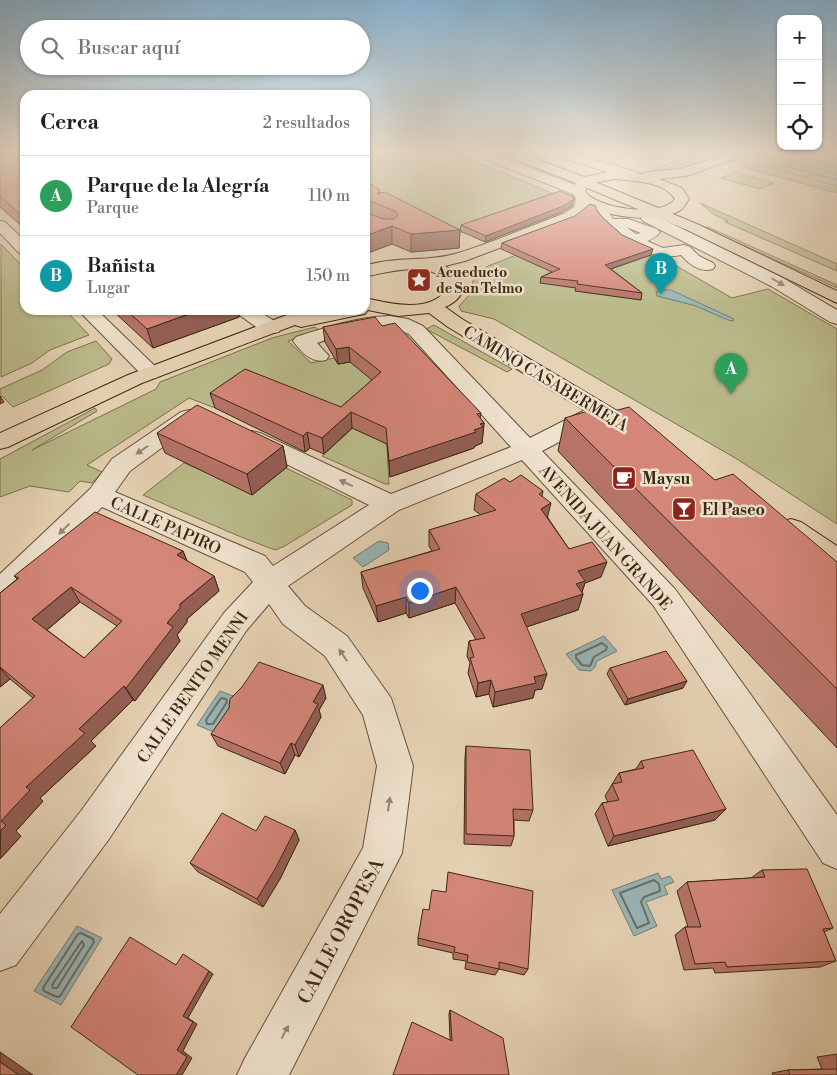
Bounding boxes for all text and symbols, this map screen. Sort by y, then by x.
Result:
map controls [777,15,822,150]
button: + [777,15,822,60]
search box [20,20,370,75]
icon: search [38,34,66,62]
text: Buscar aquí [78,36,180,60]
button: − [777,60,822,105]
button: locate [777,105,822,150]
text: Cerca [40,110,99,136]
text: 2 resultados [263,113,350,133]
text: Parque de la Alegría [87,174,269,198]
text: A [50,186,62,206]
text: 110 m [308,186,350,206]
text: Parque [87,198,139,218]
pin: B [645,253,677,294]
text: Bañista [87,254,155,278]
place label: Acueducto de San Telmo [435,264,523,298]
text: B [50,266,62,286]
text: 150 m [306,266,350,286]
place icon: Acueducto de San Telmo [406,267,432,293]
text: Lugar [87,278,130,298]
one-way arrow [771,278,784,287]
street label: CAMINO CASABERMEJA [459,322,632,437]
pin: A [715,353,747,394]
one-way arrow [135,445,149,455]
street label: AVENIDA JUAN GRANDE [534,460,676,615]
cafe icon: Maysu [611,465,637,491]
place label: Maysu [642,469,690,489]
one-way arrow [339,478,353,486]
street label: CALLE PAPIRO [107,493,224,559]
bar icon: El Paseo [671,496,697,522]
place label: El Paseo [702,500,765,520]
one-way arrow [58,523,70,535]
your location [407,578,433,604]
street label: CALLE BENITO MENNI [133,608,253,767]
one-way arrow [338,649,348,662]
one-way arrow [386,796,394,812]
street label: CALLE OROPESA [292,854,390,1008]
one-way arrow [281,1025,290,1039]

